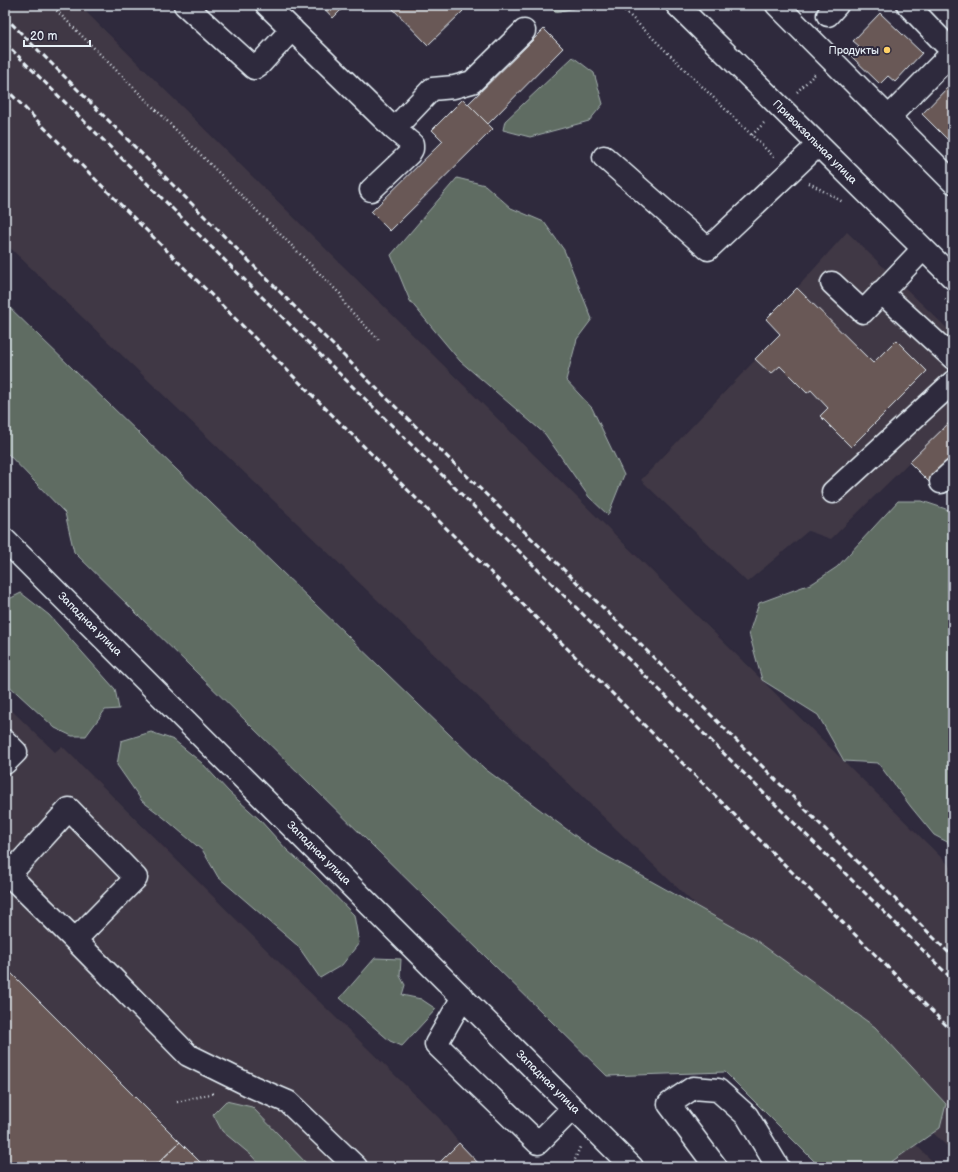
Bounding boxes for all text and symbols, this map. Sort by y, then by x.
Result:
scale bar [24,22,90,48]
text: 20 m [30,29,57,44]
place label: Продукты [828,44,879,57]
marker: Продукты [882,45,892,55]
street label: Привокзальная улица [770,97,860,187]
street label: Западная улица [55,589,125,659]
street label: Западная улица [284,818,354,888]
street label: Западная улица [513,1047,583,1117]

